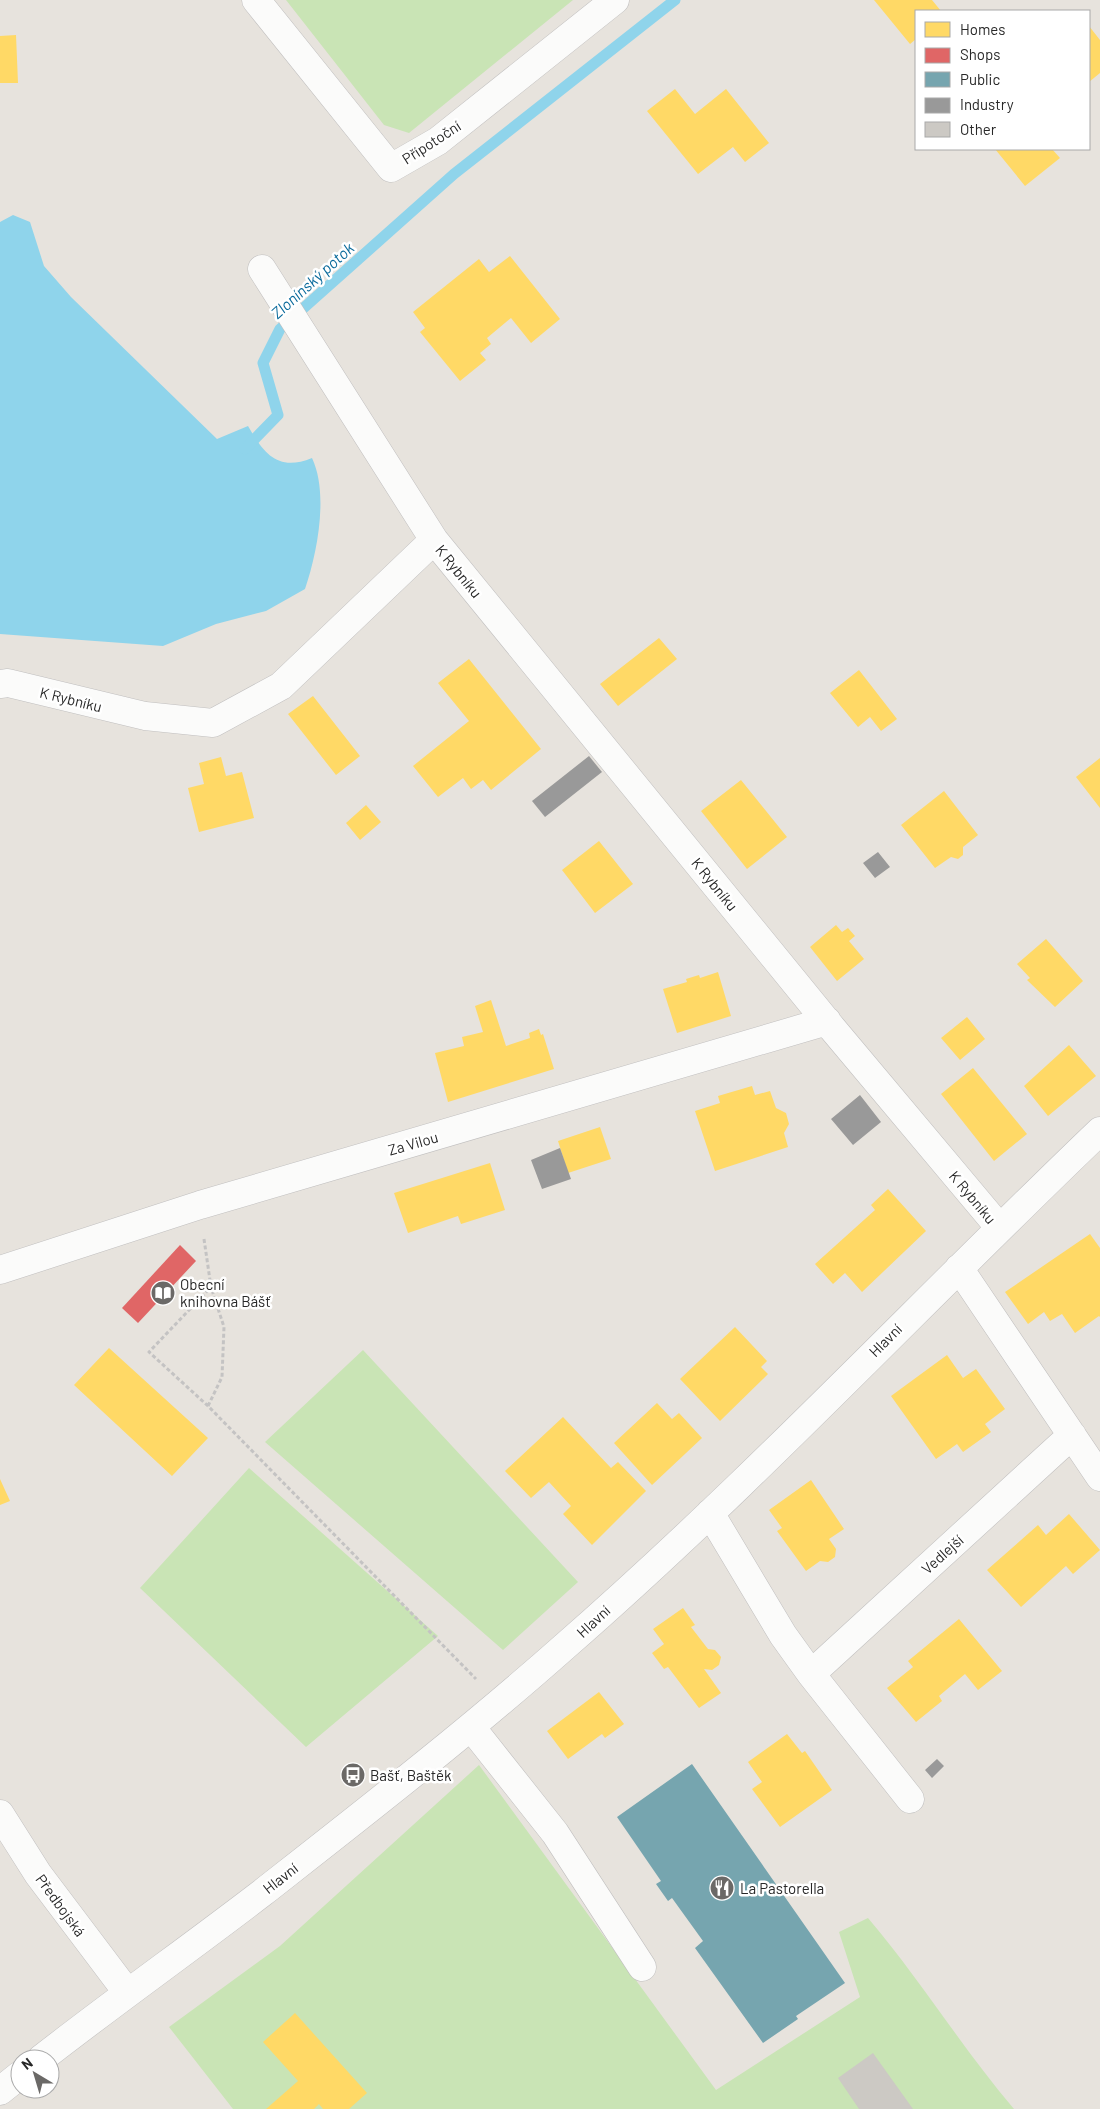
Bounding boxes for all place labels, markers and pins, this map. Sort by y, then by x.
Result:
place label: Obecní knihovna Bášť [180,1275,271,1310]
library icon: Obecní knihovna Bášť [150,1280,176,1306]
bus stop icon: Bašť, Baštěk [340,1762,366,1788]
place label: Bašť, Baštěk [370,1766,452,1784]
restaurant icon: La Pastorella [709,1875,735,1901]
place label: La Pastorella [740,1879,824,1897]

